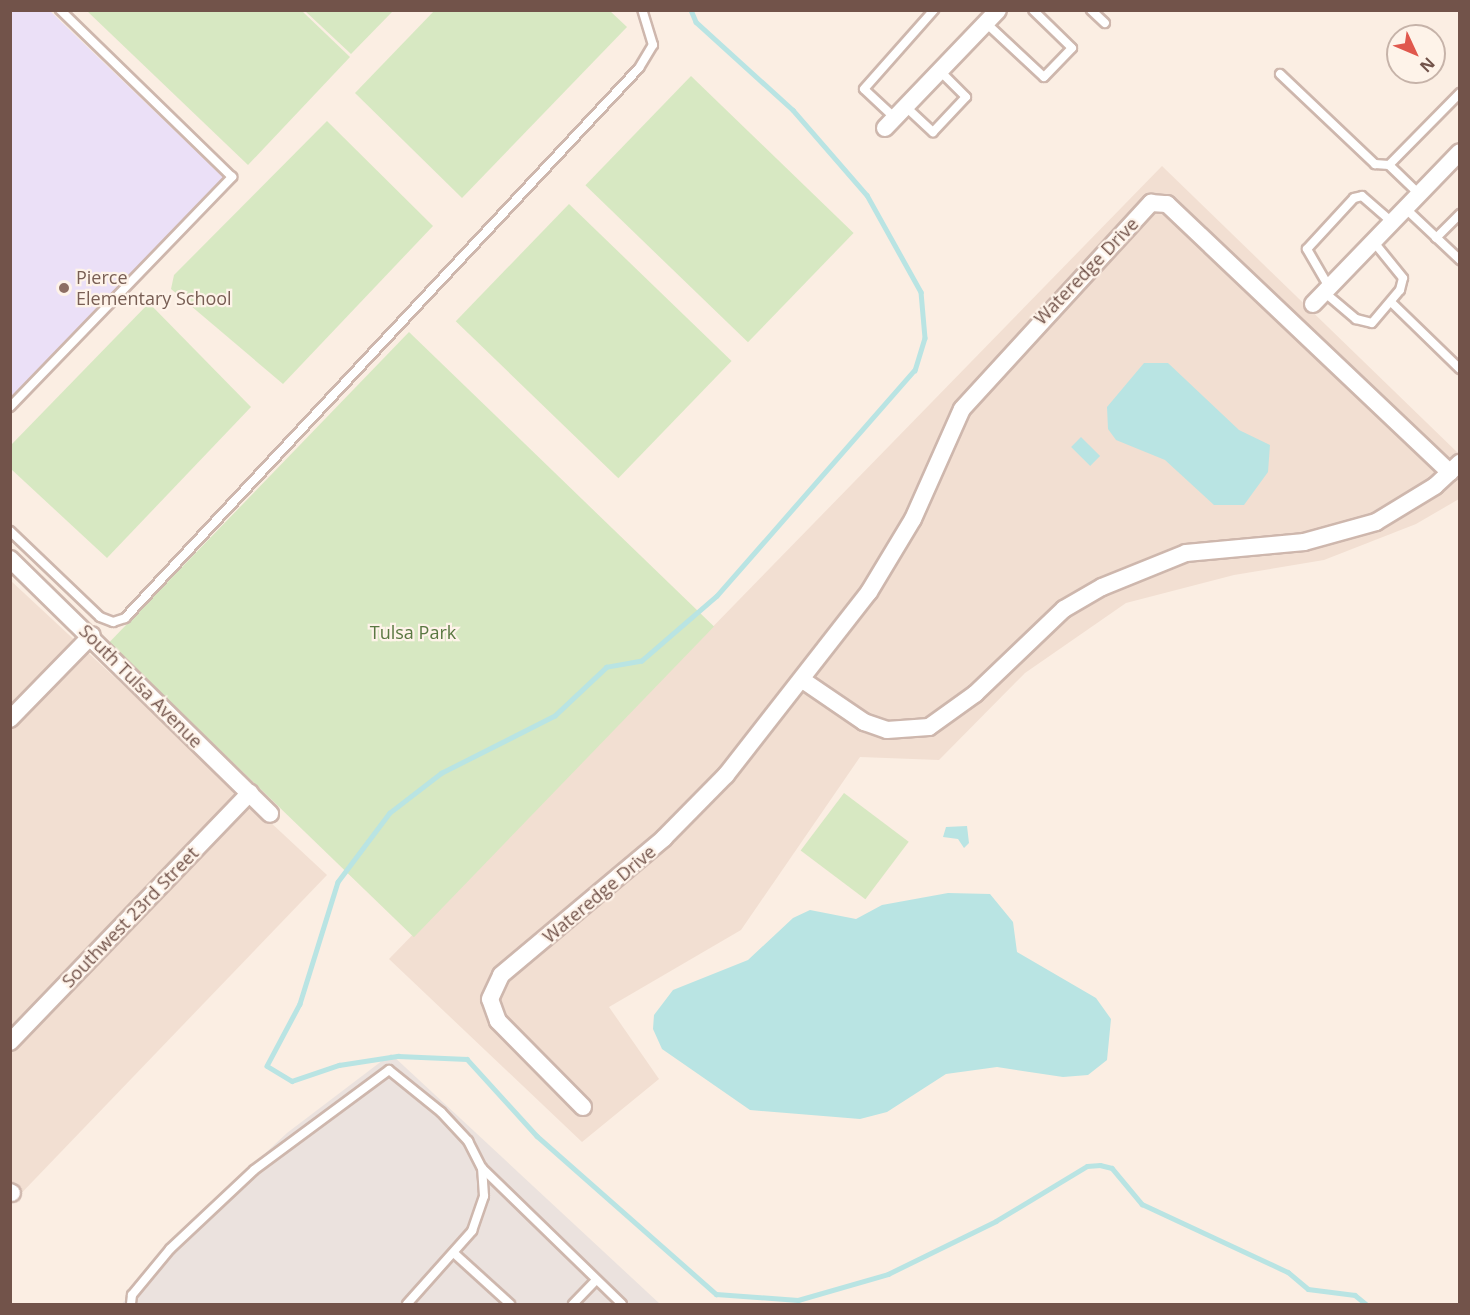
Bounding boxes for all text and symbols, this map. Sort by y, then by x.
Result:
north arrow [1386,24,1446,84]
text: N [1415,53,1440,77]
street label: Wateredge Drive [1030,213,1142,329]
place label: Pierce Elementary School [76,267,232,310]
marker: Pierce Elementary School [57,281,71,295]
street label: South Tulsa Avenue [75,620,207,752]
park label: Tulsa Park [370,621,456,643]
street label: Wateredge Drive [538,841,660,947]
street label: Southwest 23rd Street [57,842,203,992]

